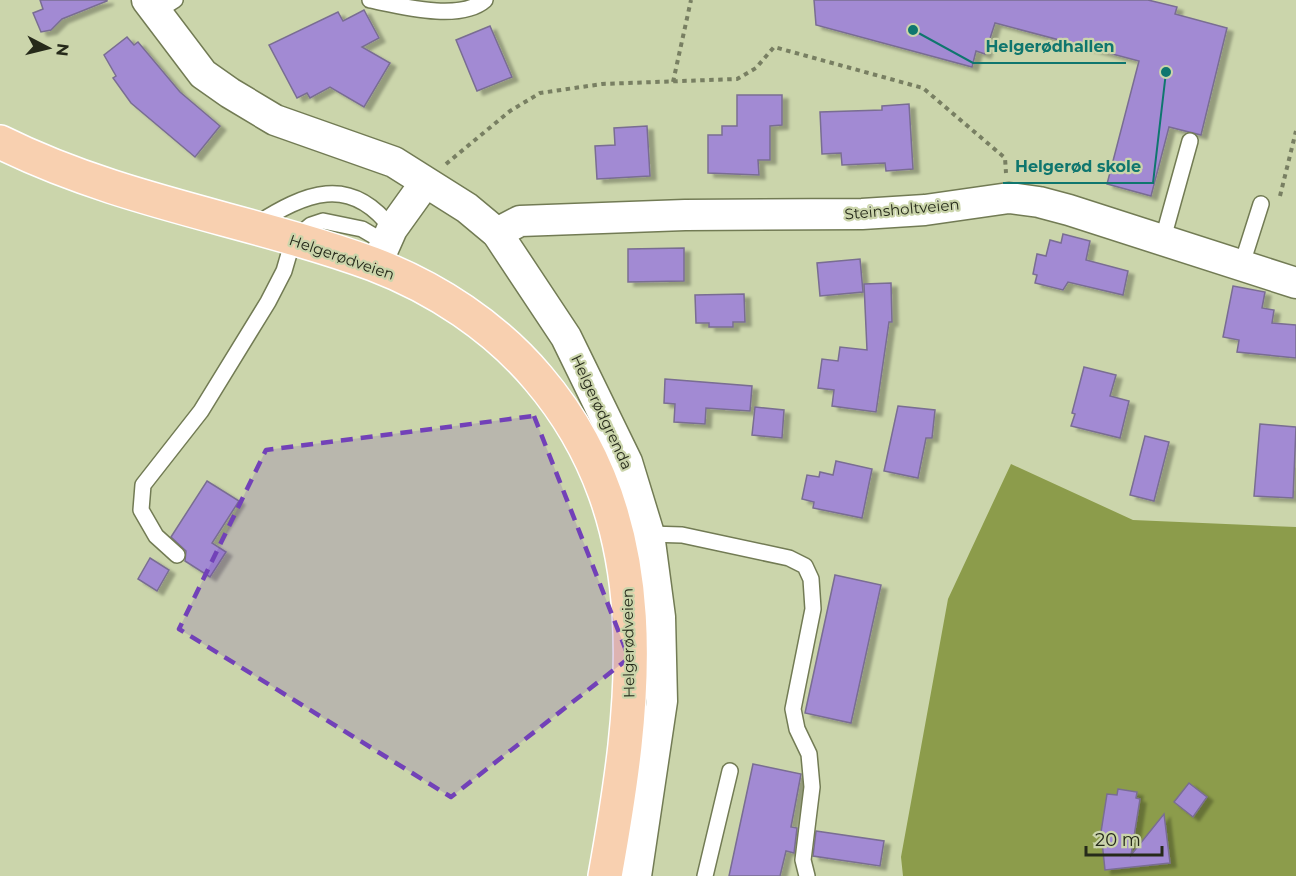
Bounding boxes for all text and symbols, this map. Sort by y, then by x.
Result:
north arrow [18,18,78,78]
callout: Helgerødhallen [973,29,1126,63]
text: Helgerødhallen [985,37,1115,56]
text: N [52,42,73,57]
callout: Helgerød skole [1003,149,1153,183]
text: Helgerød skole [1015,157,1141,176]
street label: Steinsholtveien [844,195,960,223]
street label: Helgerødveien [287,230,397,284]
street label: Helgerødgrenda [567,352,637,472]
street label: Helgerødveien [618,588,638,698]
scale bar [1086,819,1162,857]
text: 20 m [1095,829,1141,851]

